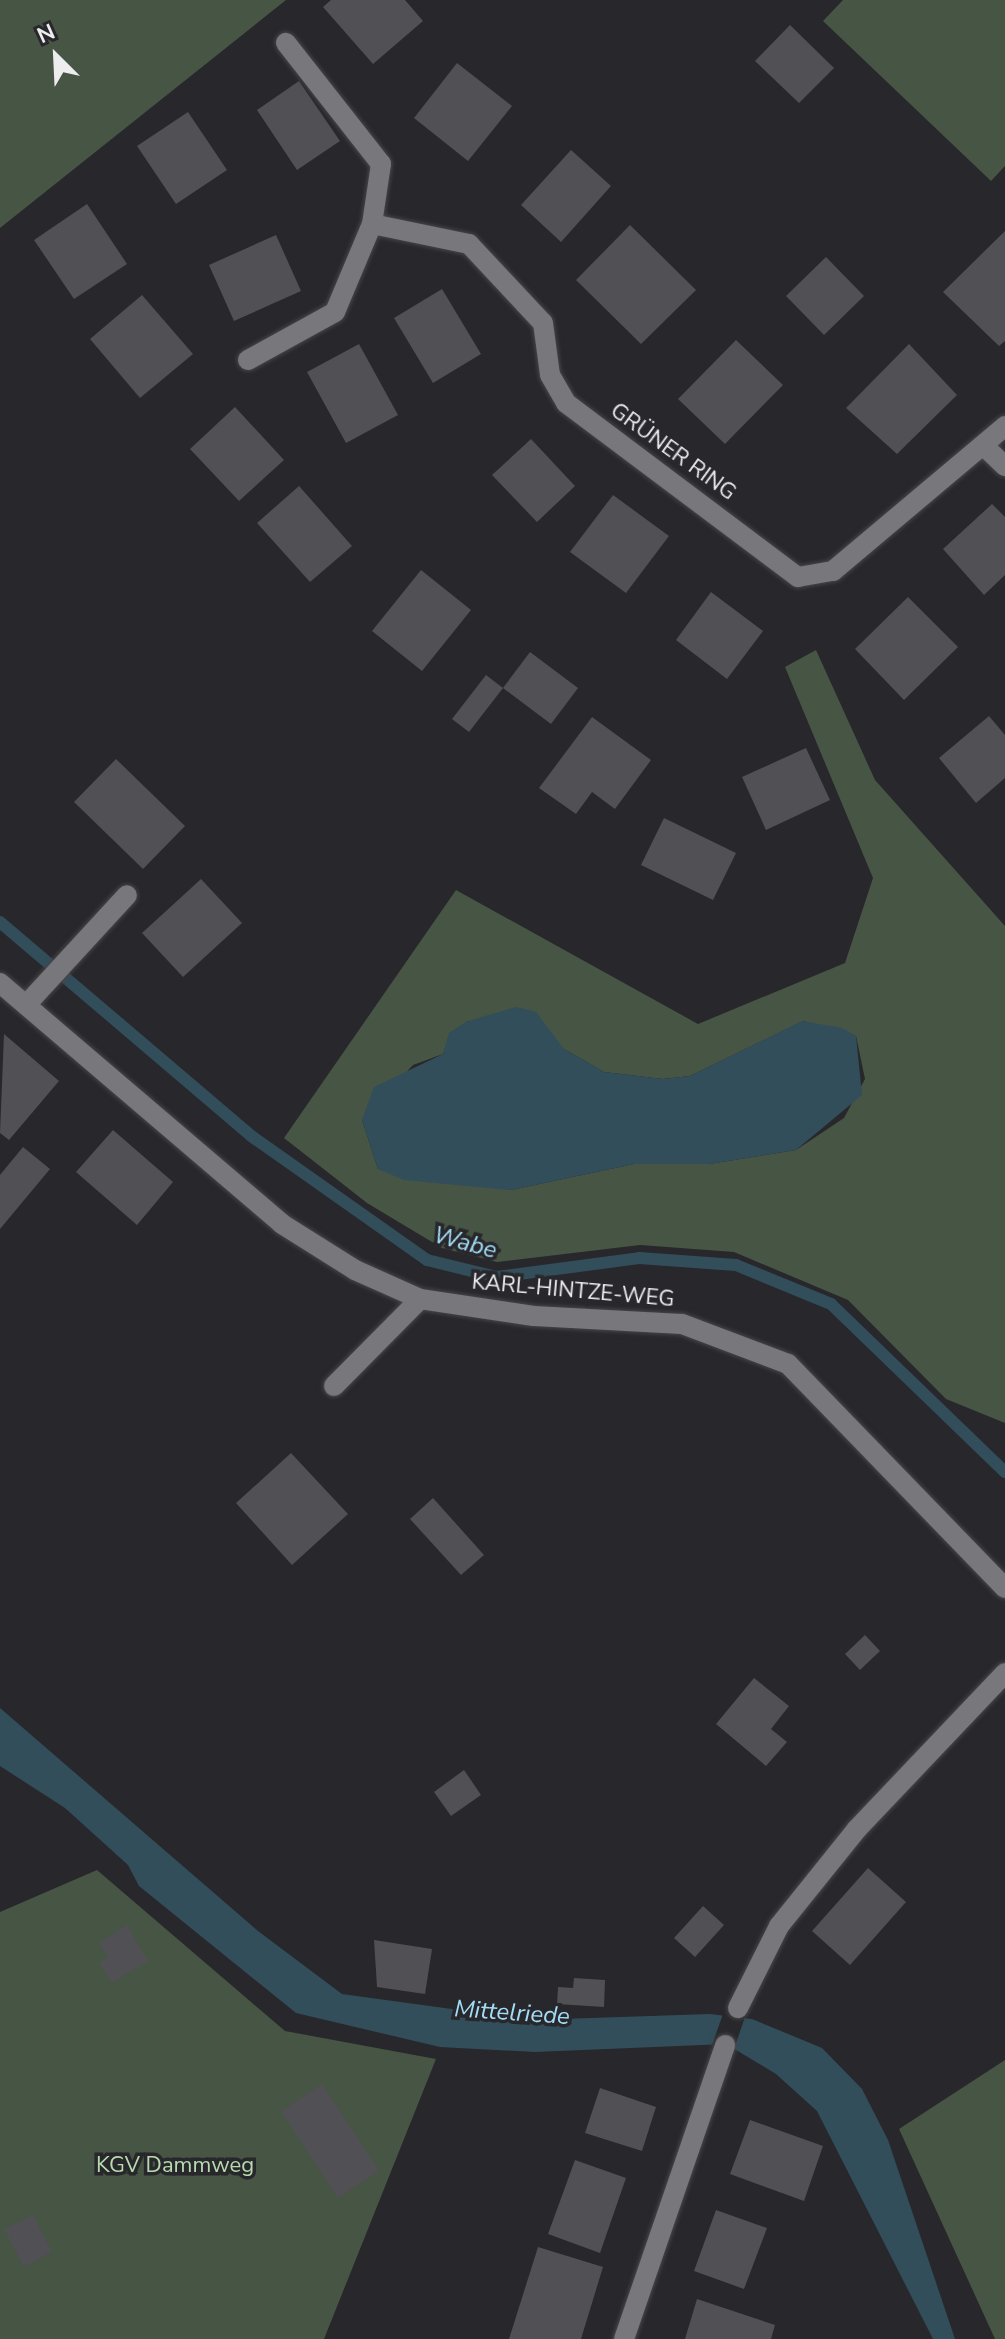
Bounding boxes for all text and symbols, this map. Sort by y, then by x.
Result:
north arrow [16,16,96,96]
text: N [33,17,60,51]
street label: GRÜNER RING [605,398,741,506]
water label: Wabe [430,1221,500,1265]
street label: KARL-HINTZE-WEG [471,1269,675,1313]
water label: Mittelriede [453,1995,571,2031]
park label: KGV Dammweg [96,2153,254,2179]

